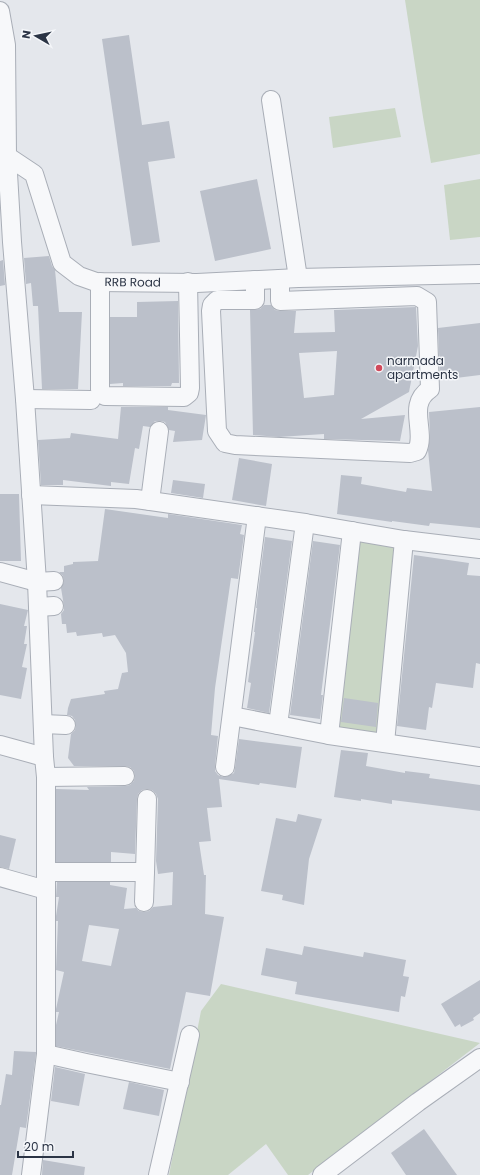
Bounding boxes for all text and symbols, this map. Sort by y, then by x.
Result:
north arrow [16,16,56,56]
text: N [18,29,35,40]
street label: RRB Road [105,273,161,291]
place label: narmada apartments [387,352,458,383]
marker: narmada apartments [374,363,384,373]
scale bar [18,1133,73,1159]
text: 20 m [24,1138,54,1155]

